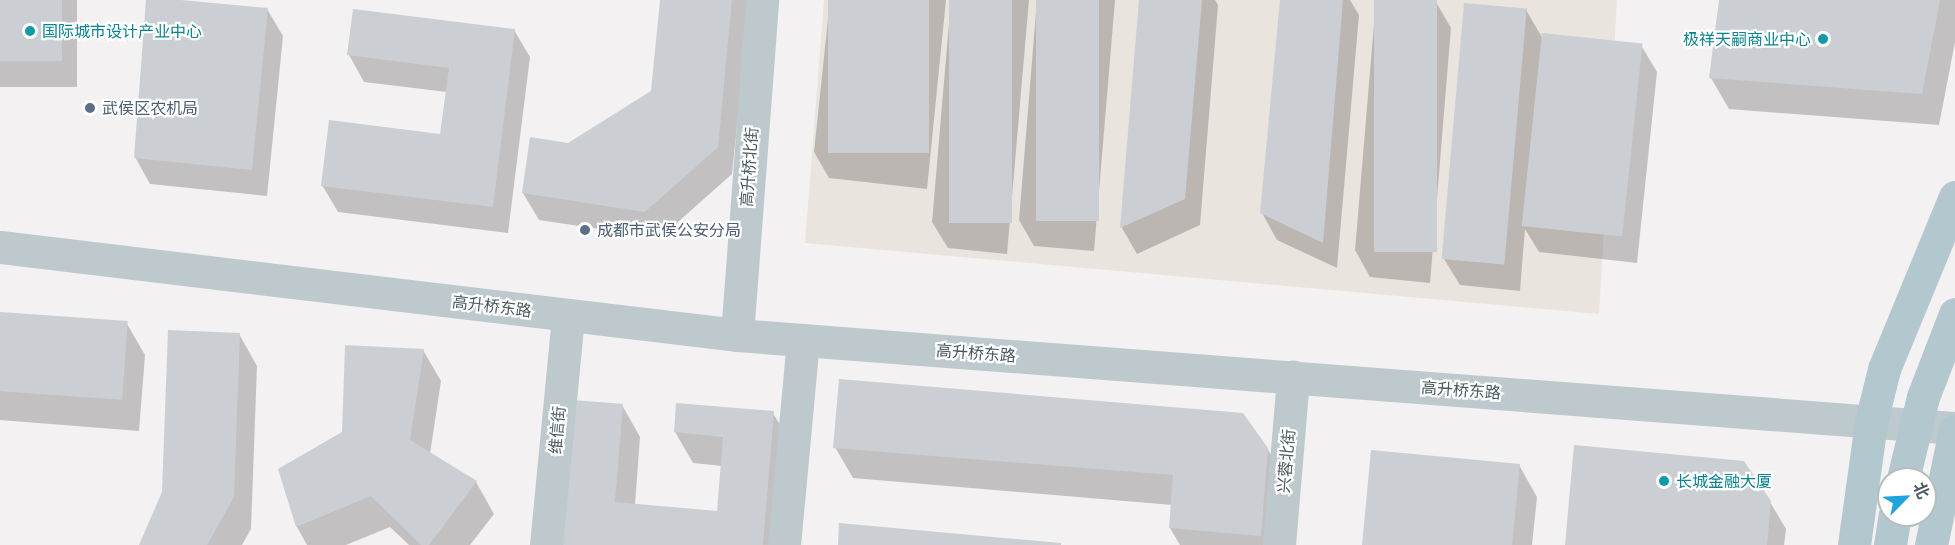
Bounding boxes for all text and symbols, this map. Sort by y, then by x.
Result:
place label: 国际城市设计产业中心 [42,21,202,41]
marker: 国际城市设计产业中心 [23,24,37,38]
place label: 极祥天嗣商业中心 [1683,29,1811,49]
marker: 极祥天嗣商业中心 [1816,32,1830,46]
place label: 武侯区农机局 [102,98,198,118]
marker: 武侯区农机局 [83,101,97,115]
street label: 高升桥北街 [737,126,761,208]
place label: 成都市武侯公安分局 [597,220,741,240]
marker: 成都市武侯公安分局 [578,223,592,237]
street label: 高升桥东路 [451,292,533,320]
street label: 高升桥东路 [935,341,1017,365]
street label: 高升桥东路 [1420,378,1502,402]
street label: 维信街 [545,405,569,455]
street label: 兴蓉北街 [1274,428,1298,494]
north arrow [1877,467,1937,527]
place label: 长城金融大厦 [1676,471,1772,491]
marker: 长城金融大厦 [1657,474,1671,488]
text: 北 [1909,479,1934,502]

